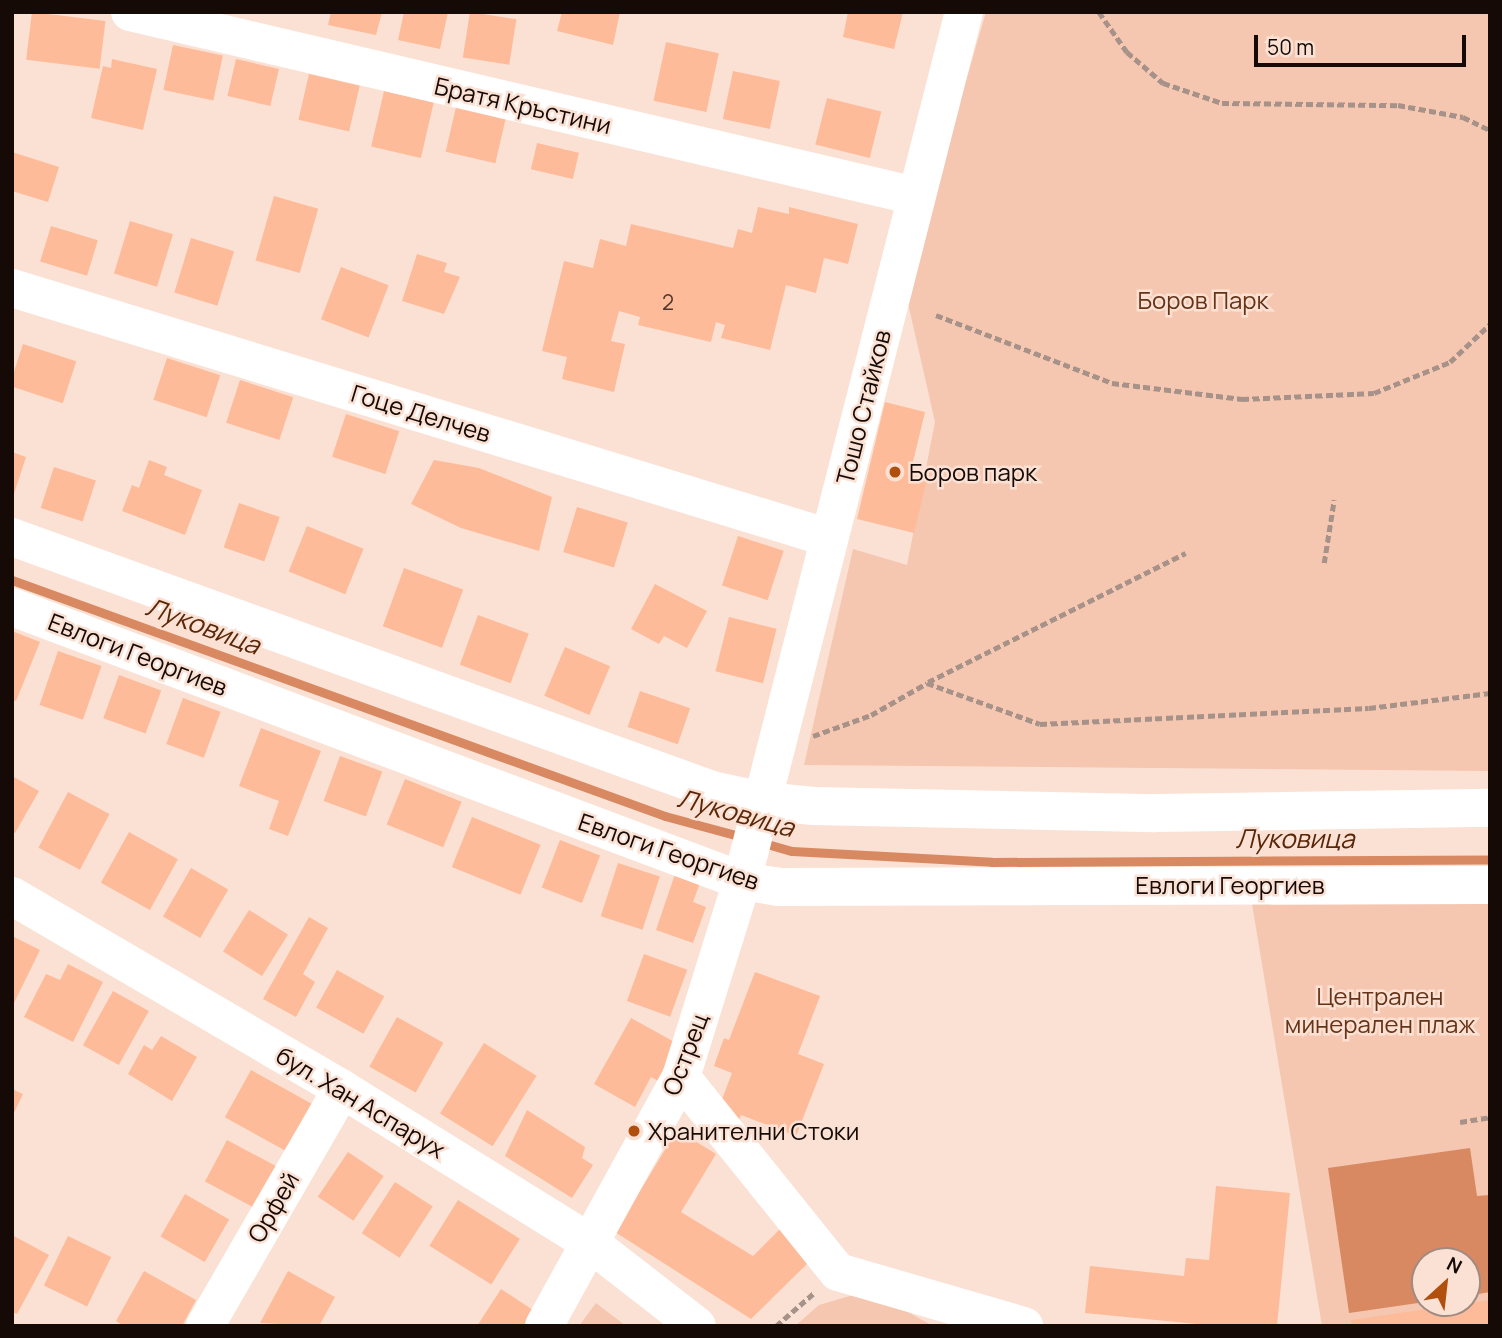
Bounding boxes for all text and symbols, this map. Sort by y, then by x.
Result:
scale bar [1257,21,1469,65]
text: 50 m [1267,33,1314,61]
street label: Братя Кръстини [432,71,614,139]
park label: Боров Парк [1138,286,1268,314]
house number: 2 [662,289,674,315]
street label: Тошо Стайков [830,327,896,487]
street label: Гоце Делчев [348,378,494,448]
place label: Боров парк [909,458,1037,486]
marker: Боров парк [887,464,903,480]
water label: Луковица [142,591,264,661]
street label: Евлоги Георгиев [44,607,232,701]
water label: Луковица [674,783,798,843]
street label: Евлоги Георгиев [575,807,763,895]
water label: Луковица [1235,823,1355,855]
street label: Евлоги Георгиев [1135,871,1325,899]
park label: Централен минерален плаж [1285,982,1475,1038]
street label: Острец [656,1009,714,1099]
street label: бул. Хан Аспарух [271,1040,451,1164]
place label: Хранителни Стоки [648,1117,859,1145]
marker: Хранителни Стоки [626,1123,642,1139]
street label: Орфей [241,1167,305,1247]
north arrow [1411,1247,1481,1317]
text: N [1443,1250,1467,1280]

